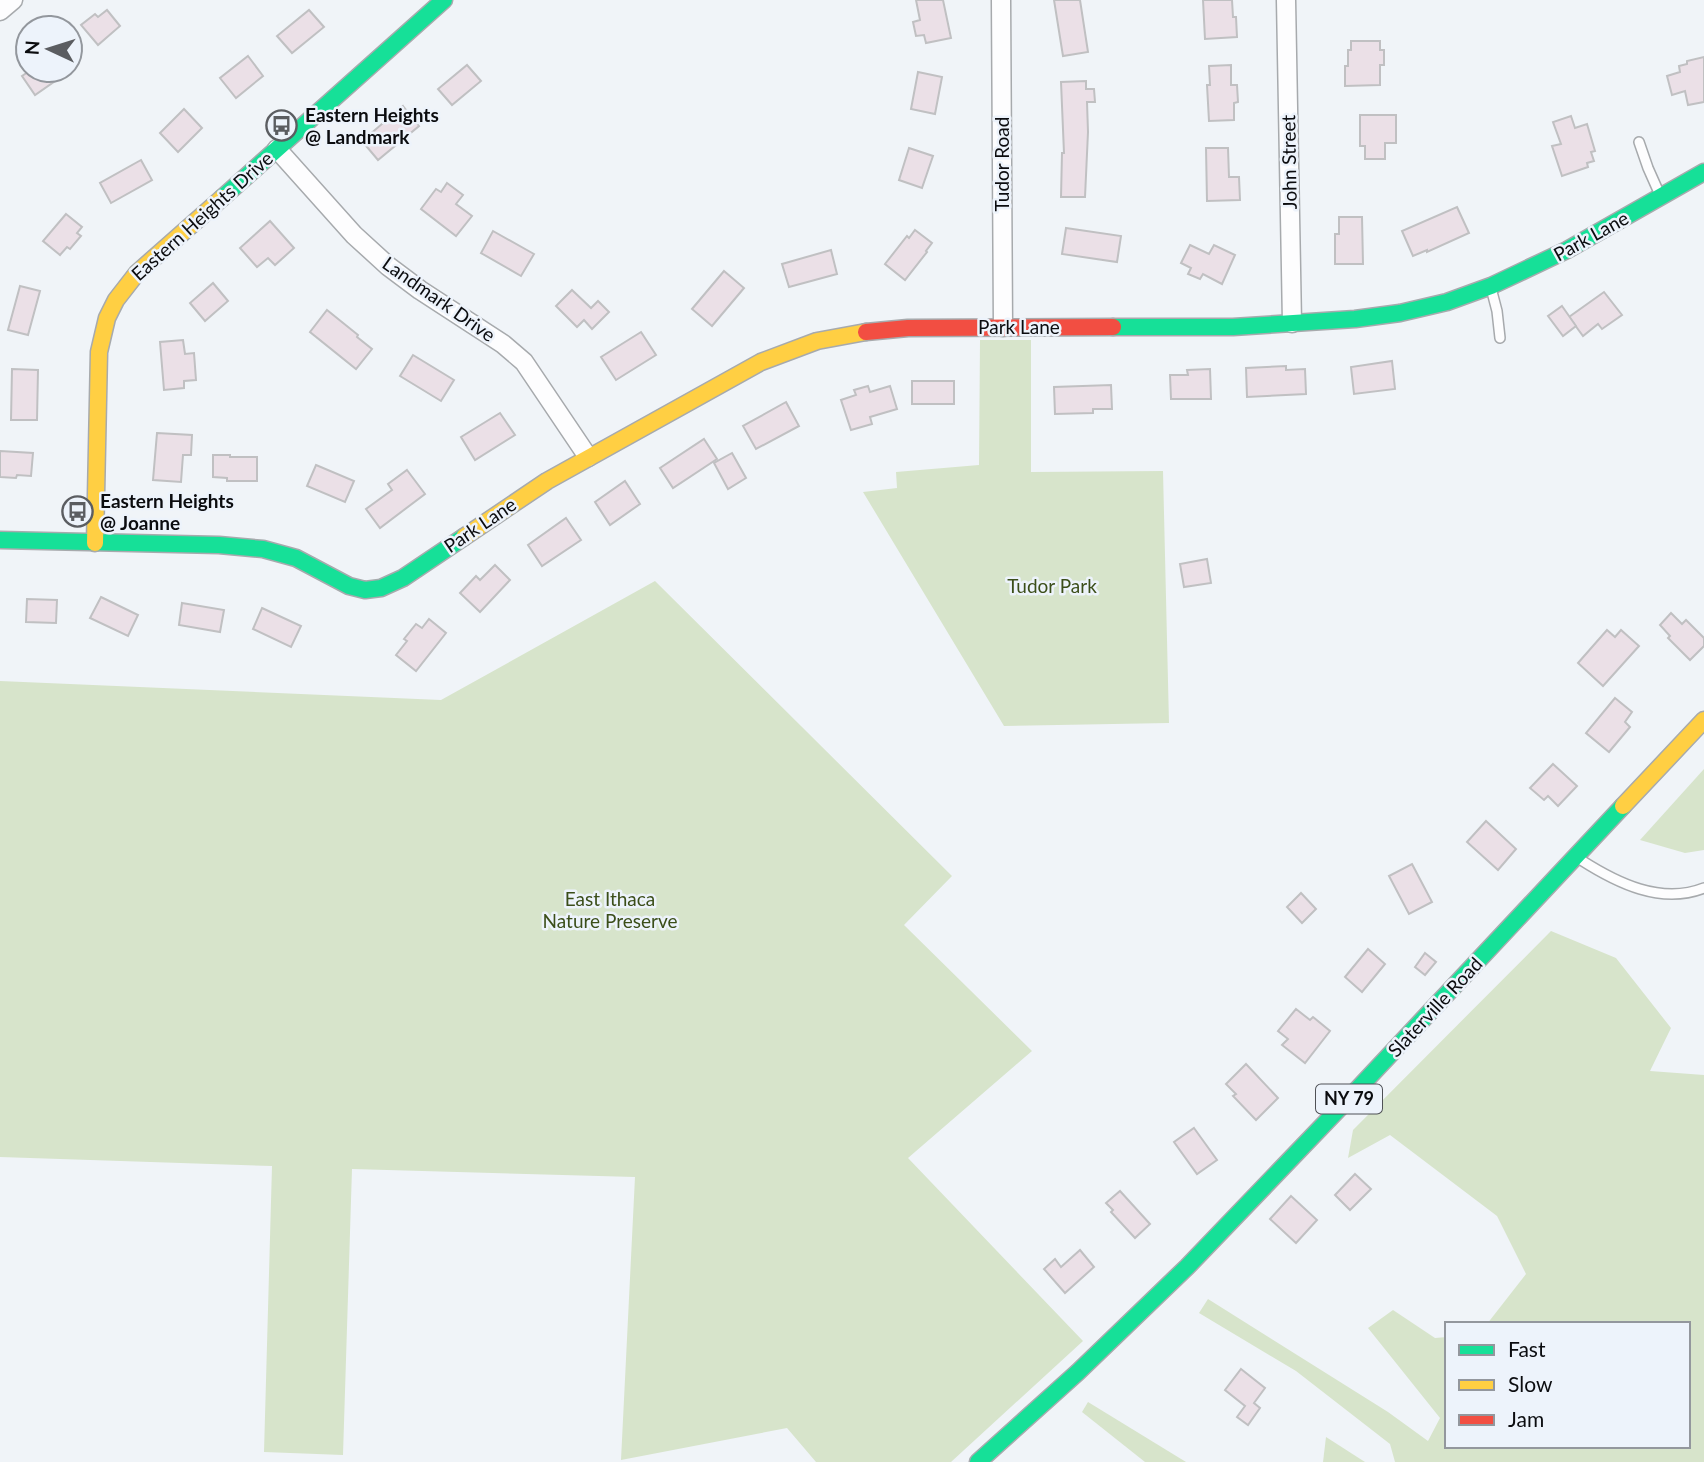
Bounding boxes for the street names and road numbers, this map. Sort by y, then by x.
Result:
street label: John Street [1276,114,1301,209]
street label: Tudor Road [990,117,1013,211]
street label: Eastern Heights Drive [126,146,277,285]
street label: Park Lane [1549,206,1632,265]
street label: Landmark Drive [379,251,500,346]
street label: Park Lane [978,315,1060,338]
street label: Park Lane [439,492,520,557]
street label: Slaterville Road [1383,952,1487,1061]
road number: NY 79 [1316,1084,1382,1114]

